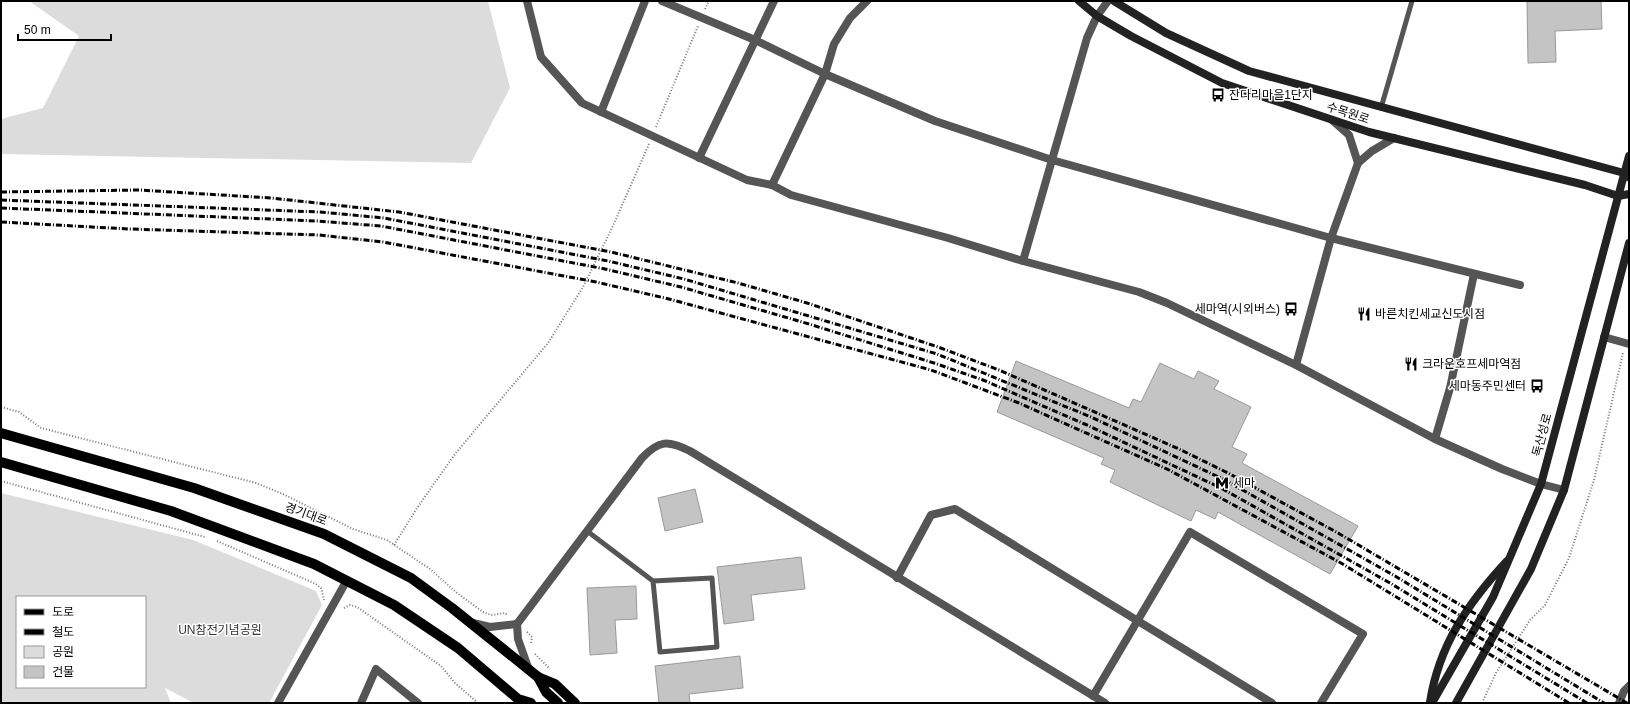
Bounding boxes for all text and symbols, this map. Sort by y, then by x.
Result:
scale bar [18,16,111,42]
text: 50 m [24,23,51,37]
bus stop icon: 잔다리마을1단지 [1210,87,1226,103]
place label: 잔다리마을1단지 [1229,88,1313,102]
street label: 수목원로 [1325,100,1371,126]
bus stop icon: 세마역(시외버스) [1283,301,1299,317]
place label: 세마역(시외버스) [1195,302,1280,316]
restaurant icon: 바른치킨세교신도시점 [1356,306,1372,322]
place label: 바른치킨세교신도시점 [1375,307,1485,321]
restaurant icon: 크라운호프세마역점 [1403,356,1419,372]
place label: 크라운호프세마역점 [1422,357,1521,371]
bus stop icon: 세마동주민센터 [1529,378,1545,394]
place label: 세마동주민센터 [1449,379,1526,393]
street label: 독산성로 [1530,412,1554,458]
metro station icon: 세마 [1214,475,1230,491]
place label: 세마 [1233,476,1255,490]
street label: 경기대로 [283,500,329,528]
legend [16,596,146,688]
text: 도로 [52,605,74,619]
park label: UN참전기념공원 [178,623,262,637]
text: 철도 [52,625,74,639]
text: 공원 [52,645,74,659]
text: 건물 [52,665,74,679]

